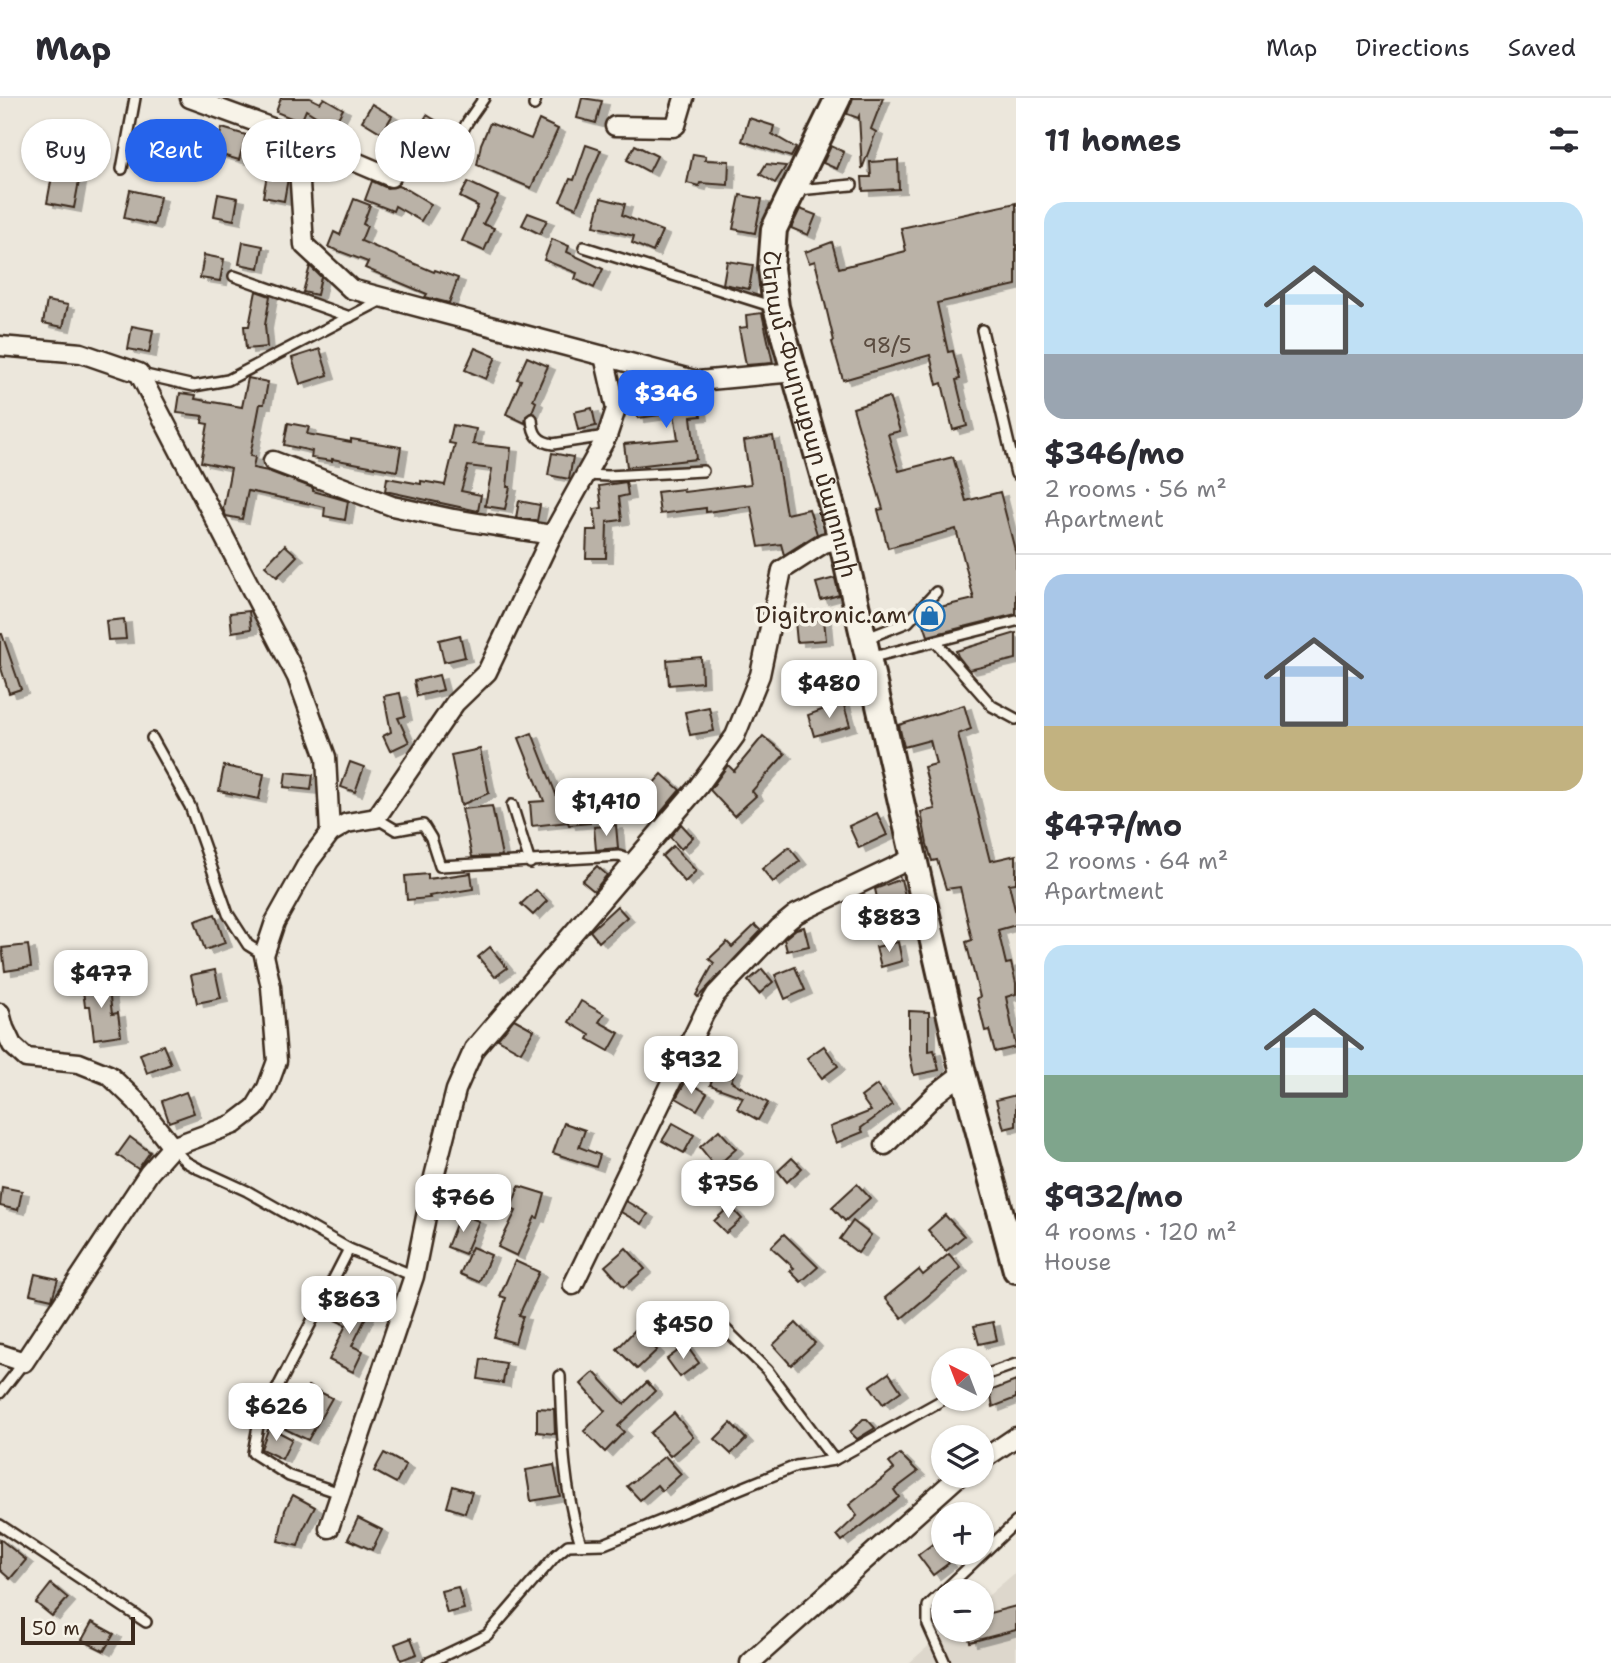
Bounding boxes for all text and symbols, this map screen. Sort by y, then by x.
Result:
text: Map [35,26,111,71]
text: Map [1266,32,1317,64]
text: Directions [1355,32,1470,64]
text: Saved [1508,32,1576,64]
chip: Buy [21,119,111,182]
chip: Rent [125,119,227,182]
chip: Filters [241,119,361,182]
chip: New [375,119,475,182]
text: 11 homes [1044,120,1181,161]
icon: filters [1545,121,1583,159]
icon: home [1251,247,1377,373]
street label: Շերամ-Փարաքար մայրուղի [755,249,865,581]
house number: 98/5 [862,332,912,360]
pin: $346 [625,370,707,430]
text: $346 [634,378,698,408]
text: $346/mo [1044,433,1185,474]
text: 2 rooms · 56 m² [1044,474,1227,504]
text: Apartment [1044,504,1164,534]
shop icon: Digitronic.am [913,598,947,632]
place label: Digitronic.am [755,599,907,631]
icon: home [1251,619,1377,745]
pin: $480 [788,660,870,720]
text: $480 [797,668,861,698]
pin: $1,410 [549,778,663,838]
text: $1,410 [571,786,641,816]
text: $477/mo [1044,805,1182,846]
text: 2 rooms · 64 m² [1044,846,1228,876]
text: Apartment [1044,876,1164,906]
pin: $883 [848,894,930,954]
text: $883 [857,902,921,932]
pin: $477 [60,950,142,1010]
text: $477 [70,958,132,988]
icon: home [1251,990,1377,1116]
pin: $932 [650,1037,732,1096]
text: $932 [660,1044,722,1074]
pin: $756 [687,1160,769,1220]
text: $756 [697,1168,759,1198]
pin: $766 [422,1174,504,1234]
text: $932/mo [1044,1176,1183,1217]
text: $766 [431,1182,495,1212]
text: 4 rooms · 120 m² [1044,1217,1237,1247]
text: House [1044,1247,1112,1277]
pin: $863 [308,1276,390,1336]
text: $863 [317,1284,381,1314]
pin: $450 [642,1302,724,1361]
text: $450 [652,1309,714,1339]
north arrow [931,1348,994,1410]
map controls [931,1348,994,1642]
pin: $626 [235,1384,317,1443]
text: $626 [245,1391,308,1421]
button: layers [931,1425,994,1488]
button: + [931,1502,994,1565]
button: − [931,1579,994,1642]
scale bar [21,1614,135,1646]
text: 50 m [32,1616,80,1641]

